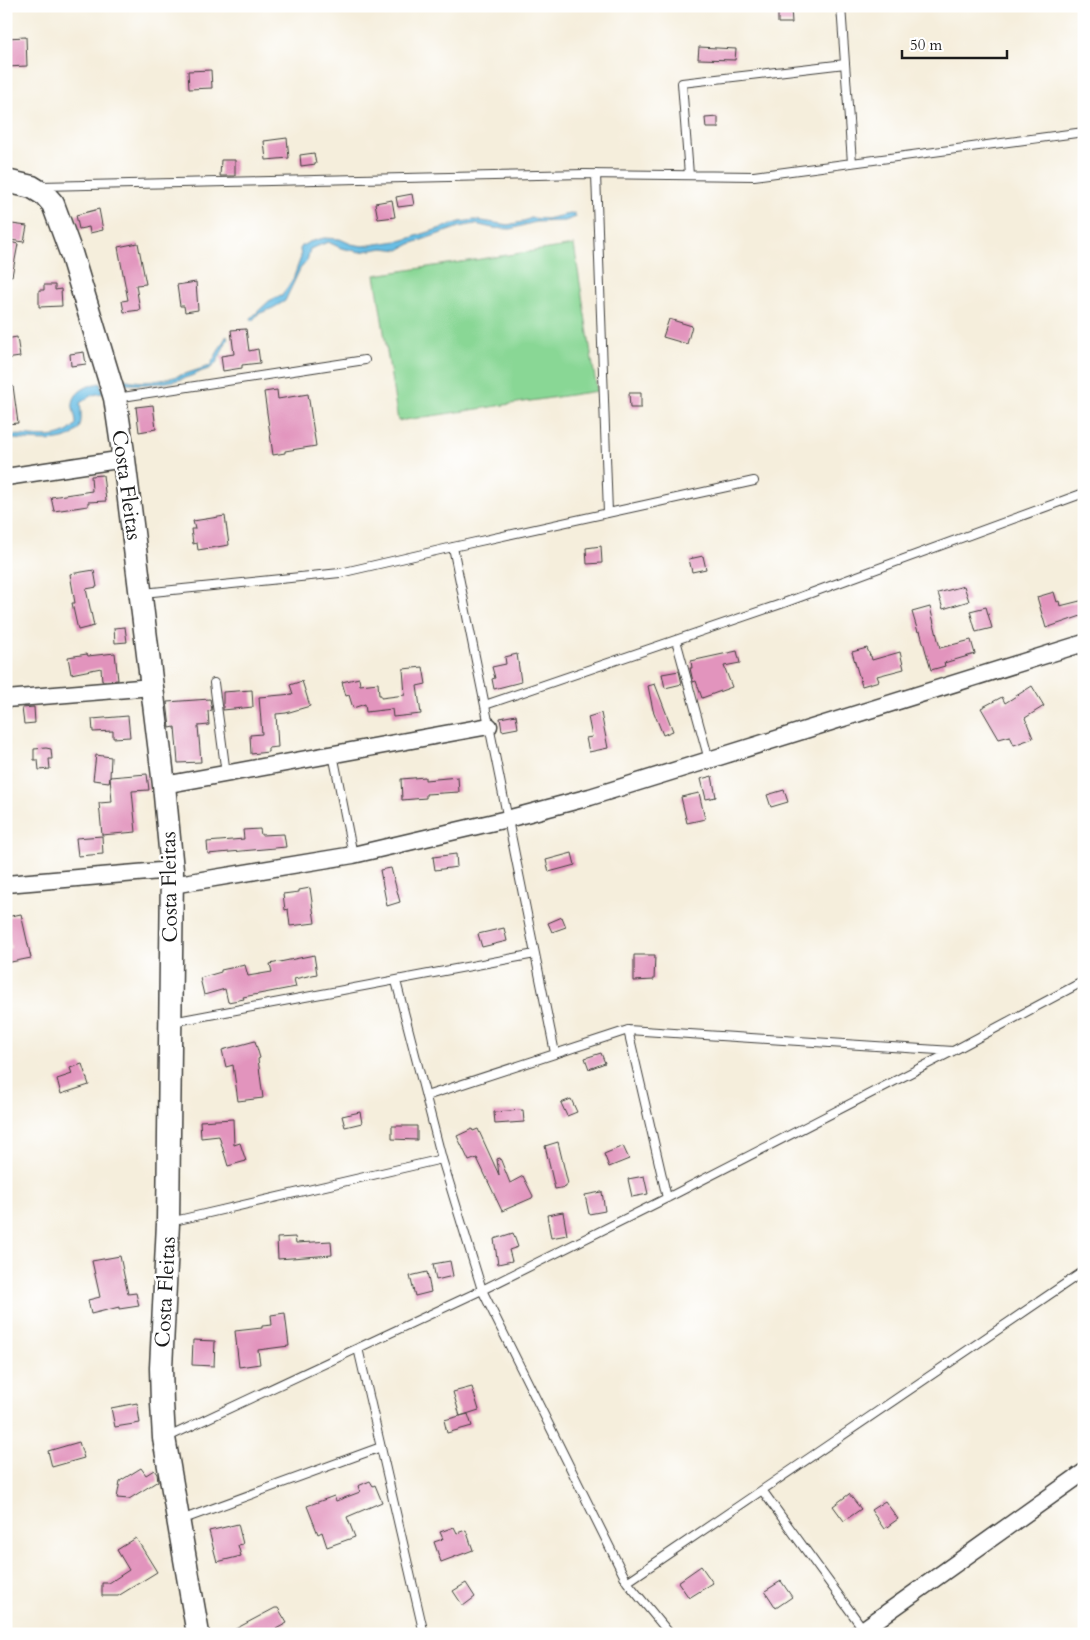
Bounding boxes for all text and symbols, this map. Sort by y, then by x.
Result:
scale bar [902,28,1008,60]
text: 50 m [910,35,942,55]
street label: Costa Fleitas [104,428,149,542]
street label: Costa Fleitas [154,831,185,943]
street label: Costa Fleitas [148,1236,183,1348]

